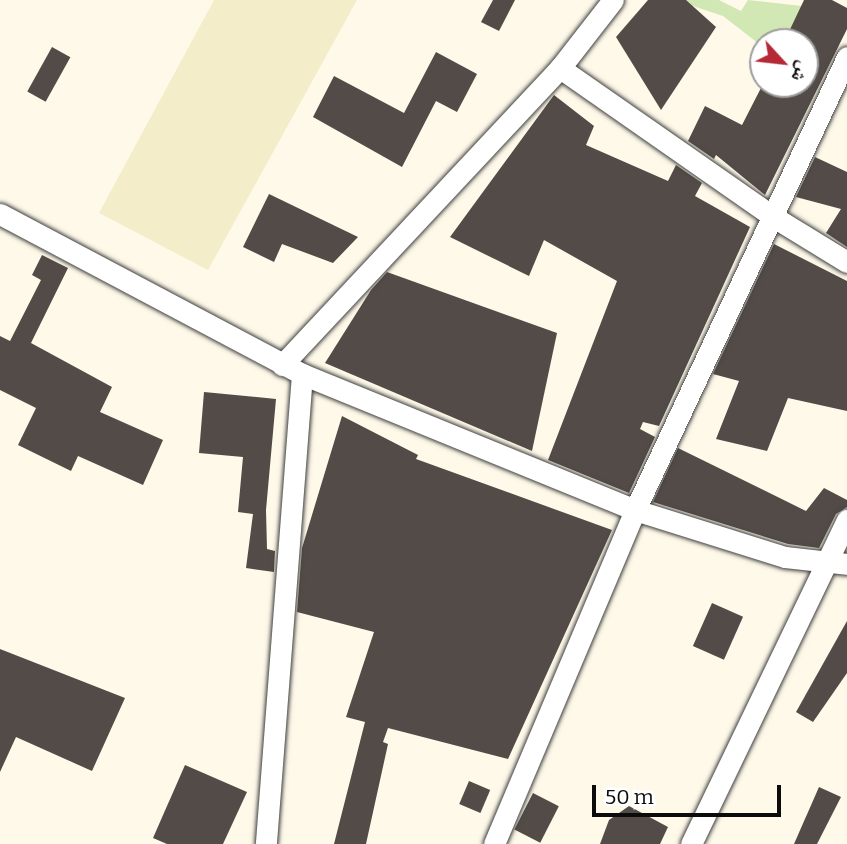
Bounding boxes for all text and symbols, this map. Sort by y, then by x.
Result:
north arrow [749,28,819,98]
text: ش [787,58,816,86]
scale bar [595,770,784,814]
text: 50 m [605,784,654,810]

